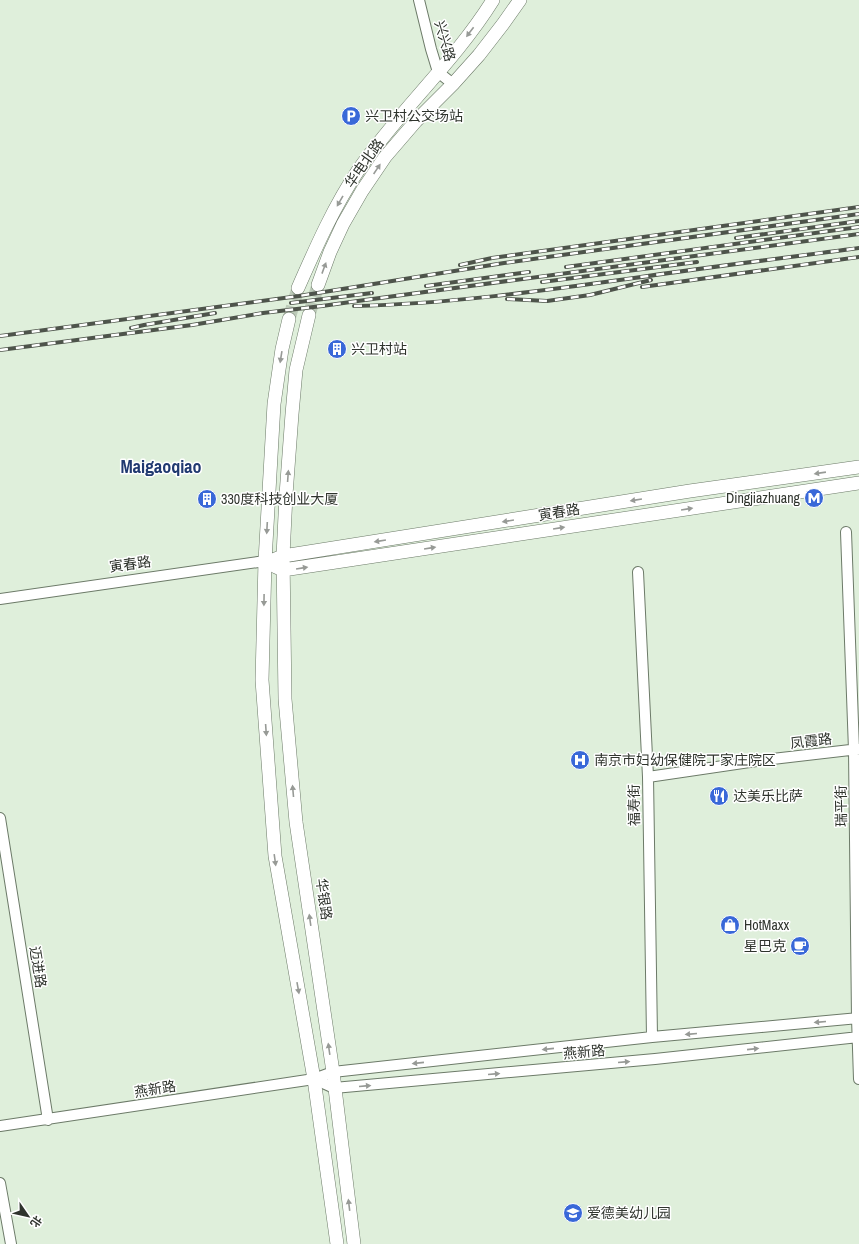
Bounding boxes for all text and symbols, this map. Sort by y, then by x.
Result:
street label: 兴兴路 [431,18,459,64]
one-way arrow [466,26,474,37]
parking icon: 兴卫村公交场站 [340,105,362,127]
place label: 兴卫村公交场站 [365,107,463,125]
street label: 华电北路 [341,135,387,191]
one-way arrow [373,164,381,174]
one-way arrow [336,195,343,207]
one-way arrow [321,262,327,274]
building icon: 兴卫村站 [326,338,348,360]
place label: 兴卫村站 [351,340,407,358]
one-way arrow [278,351,284,363]
district label: Maigaoqiao [120,454,202,479]
one-way arrow [284,470,291,482]
one-way arrow [814,470,826,476]
metro station icon: Dingjiazhuang [803,487,825,509]
building icon: 330度科技创业大厦 [196,488,218,510]
place label: Dingjiazhuang [726,489,801,507]
place label: 330度科技创业大厦 [221,490,338,508]
one-way arrow [630,497,643,503]
street label: 寅春路 [537,500,581,524]
one-way arrow [681,506,693,512]
one-way arrow [502,518,514,524]
one-way arrow [264,522,270,535]
one-way arrow [553,525,565,531]
one-way arrow [374,538,386,544]
one-way arrow [424,545,436,551]
street label: 寅春路 [108,552,152,576]
one-way arrow [296,564,308,570]
one-way arrow [261,594,267,607]
one-way arrow [262,724,269,736]
street label: 凤霞路 [789,730,833,752]
hospital icon: 南京市妇幼保健院丁家庄院区 [569,749,591,771]
place label: 南京市妇幼保健院丁家庄院区 [594,751,776,769]
street label: 福寿街 [625,784,643,826]
one-way arrow [290,785,297,797]
restaurant icon: 达美乐比萨 [708,785,730,807]
street label: 瑞平街 [832,785,850,827]
place label: 达美乐比萨 [733,787,803,805]
one-way arrow [272,854,278,866]
street label: 华银路 [312,877,336,921]
one-way arrow [307,914,313,926]
shop icon: HotMaxx [719,914,741,936]
place label: HotMaxx [744,916,790,934]
cafe icon: 星巴克 [789,935,811,957]
place label: 星巴克 [744,937,786,955]
street label: 迈进路 [26,945,50,989]
one-way arrow [295,982,301,994]
one-way arrow [814,1018,826,1025]
one-way arrow [685,1031,697,1037]
street label: 燕新路 [562,1041,606,1063]
one-way arrow [326,1042,332,1055]
one-way arrow [747,1045,759,1052]
one-way arrow [541,1046,554,1052]
one-way arrow [618,1059,630,1065]
one-way arrow [412,1060,424,1066]
one-way arrow [488,1071,500,1077]
street label: 燕新路 [133,1077,177,1101]
one-way arrow [359,1082,371,1089]
north arrow [8,1196,48,1236]
one-way arrow [346,1199,352,1211]
school or university icon: 爱德美幼儿园 [562,1202,584,1224]
place label: 爱德美幼儿园 [587,1204,671,1222]
text: 北 [27,1213,45,1230]

